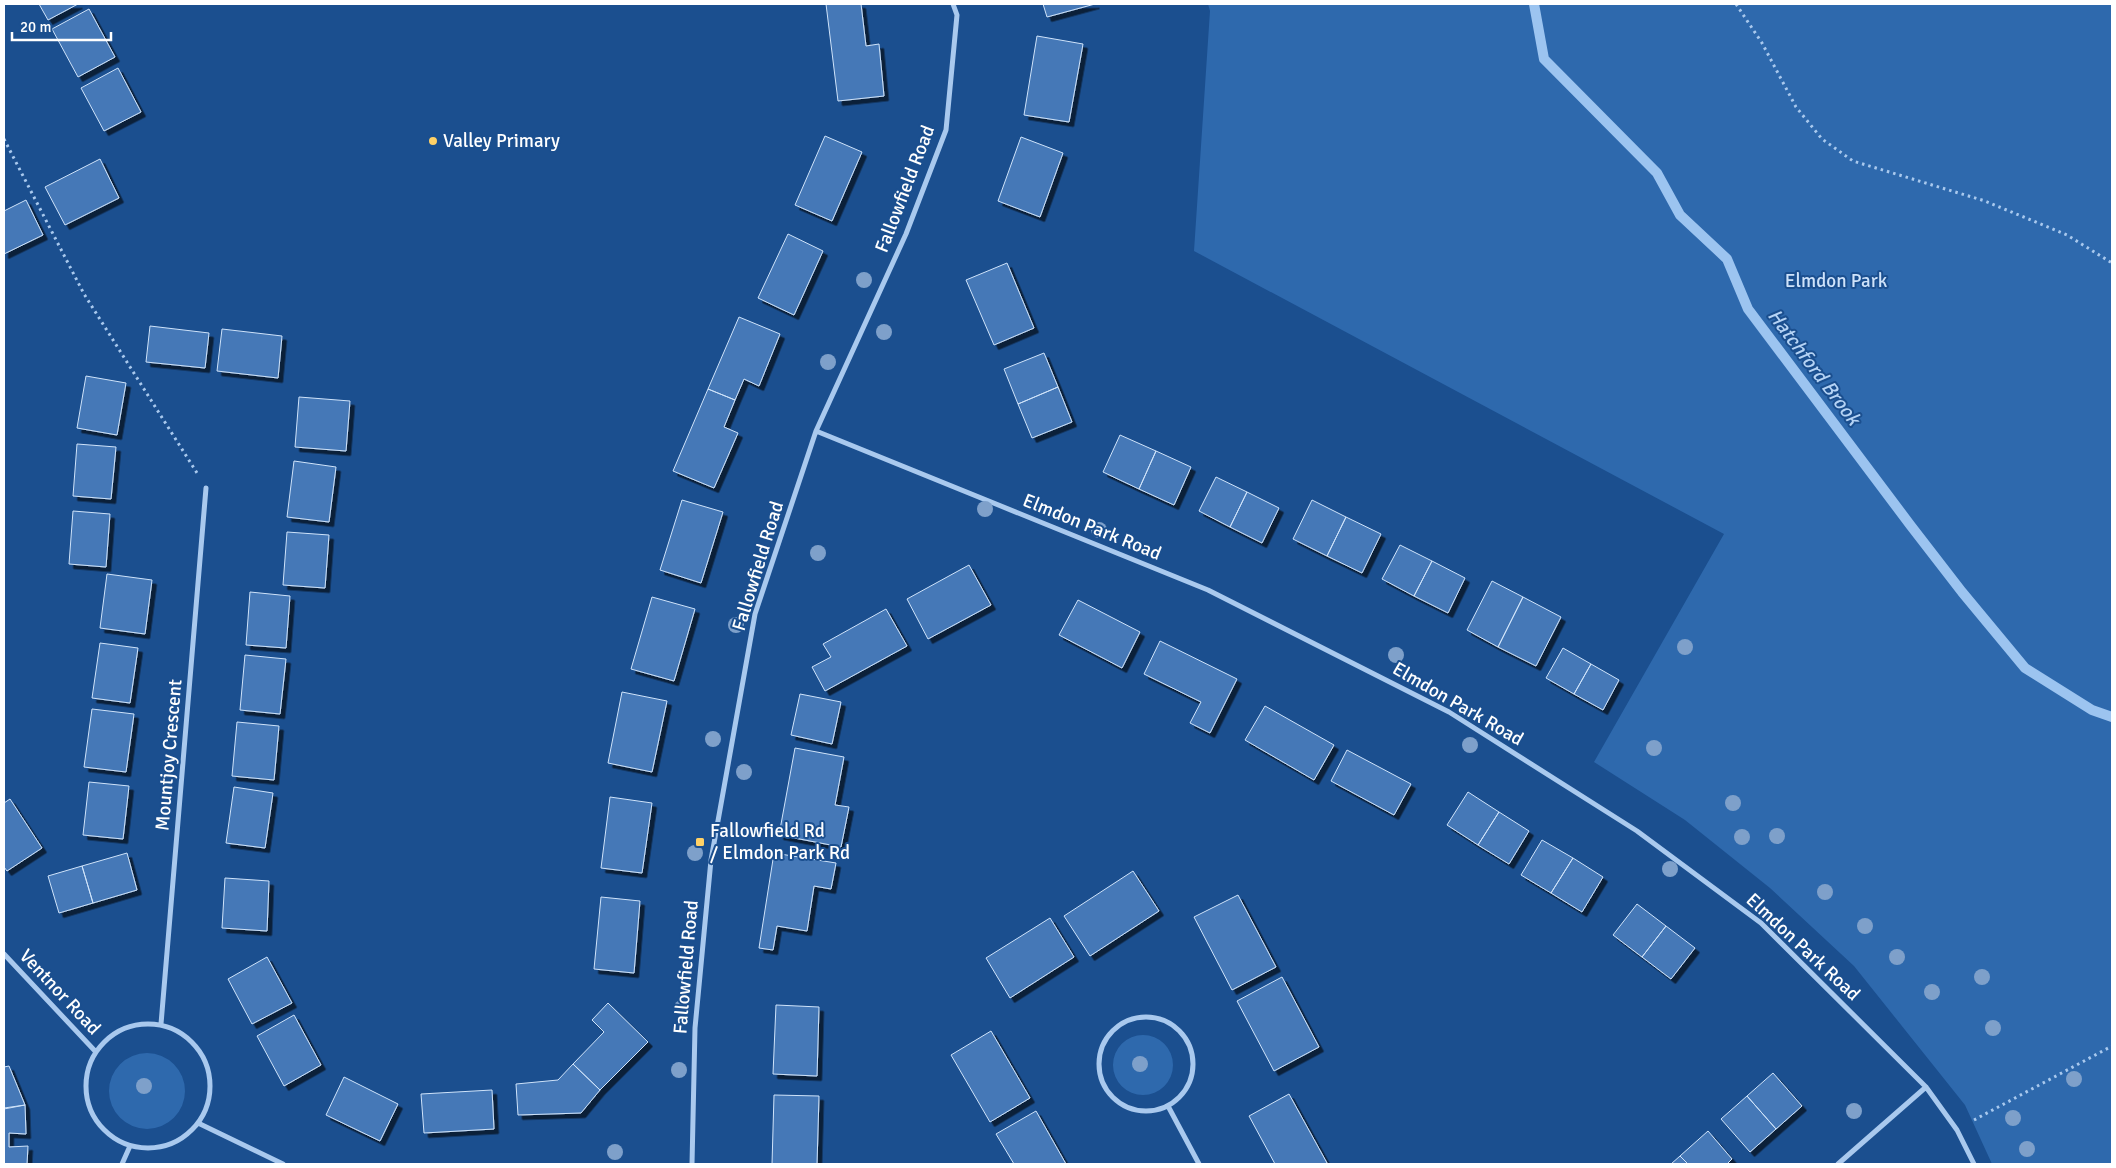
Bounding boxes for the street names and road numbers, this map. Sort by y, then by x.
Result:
street label: Fallowfield Road [870,122,940,256]
street label: Elmdon Park Road [1019,488,1165,566]
street label: Fallowfield Road [727,498,789,634]
street label: Elmdon Park Road [1388,657,1528,751]
street label: Mountjoy Crescent [150,678,188,832]
street label: Elmdon Park Road [1741,888,1865,1006]
street label: Fallowfield Road [668,899,704,1035]
street label: Ventnor Road [14,944,106,1040]

